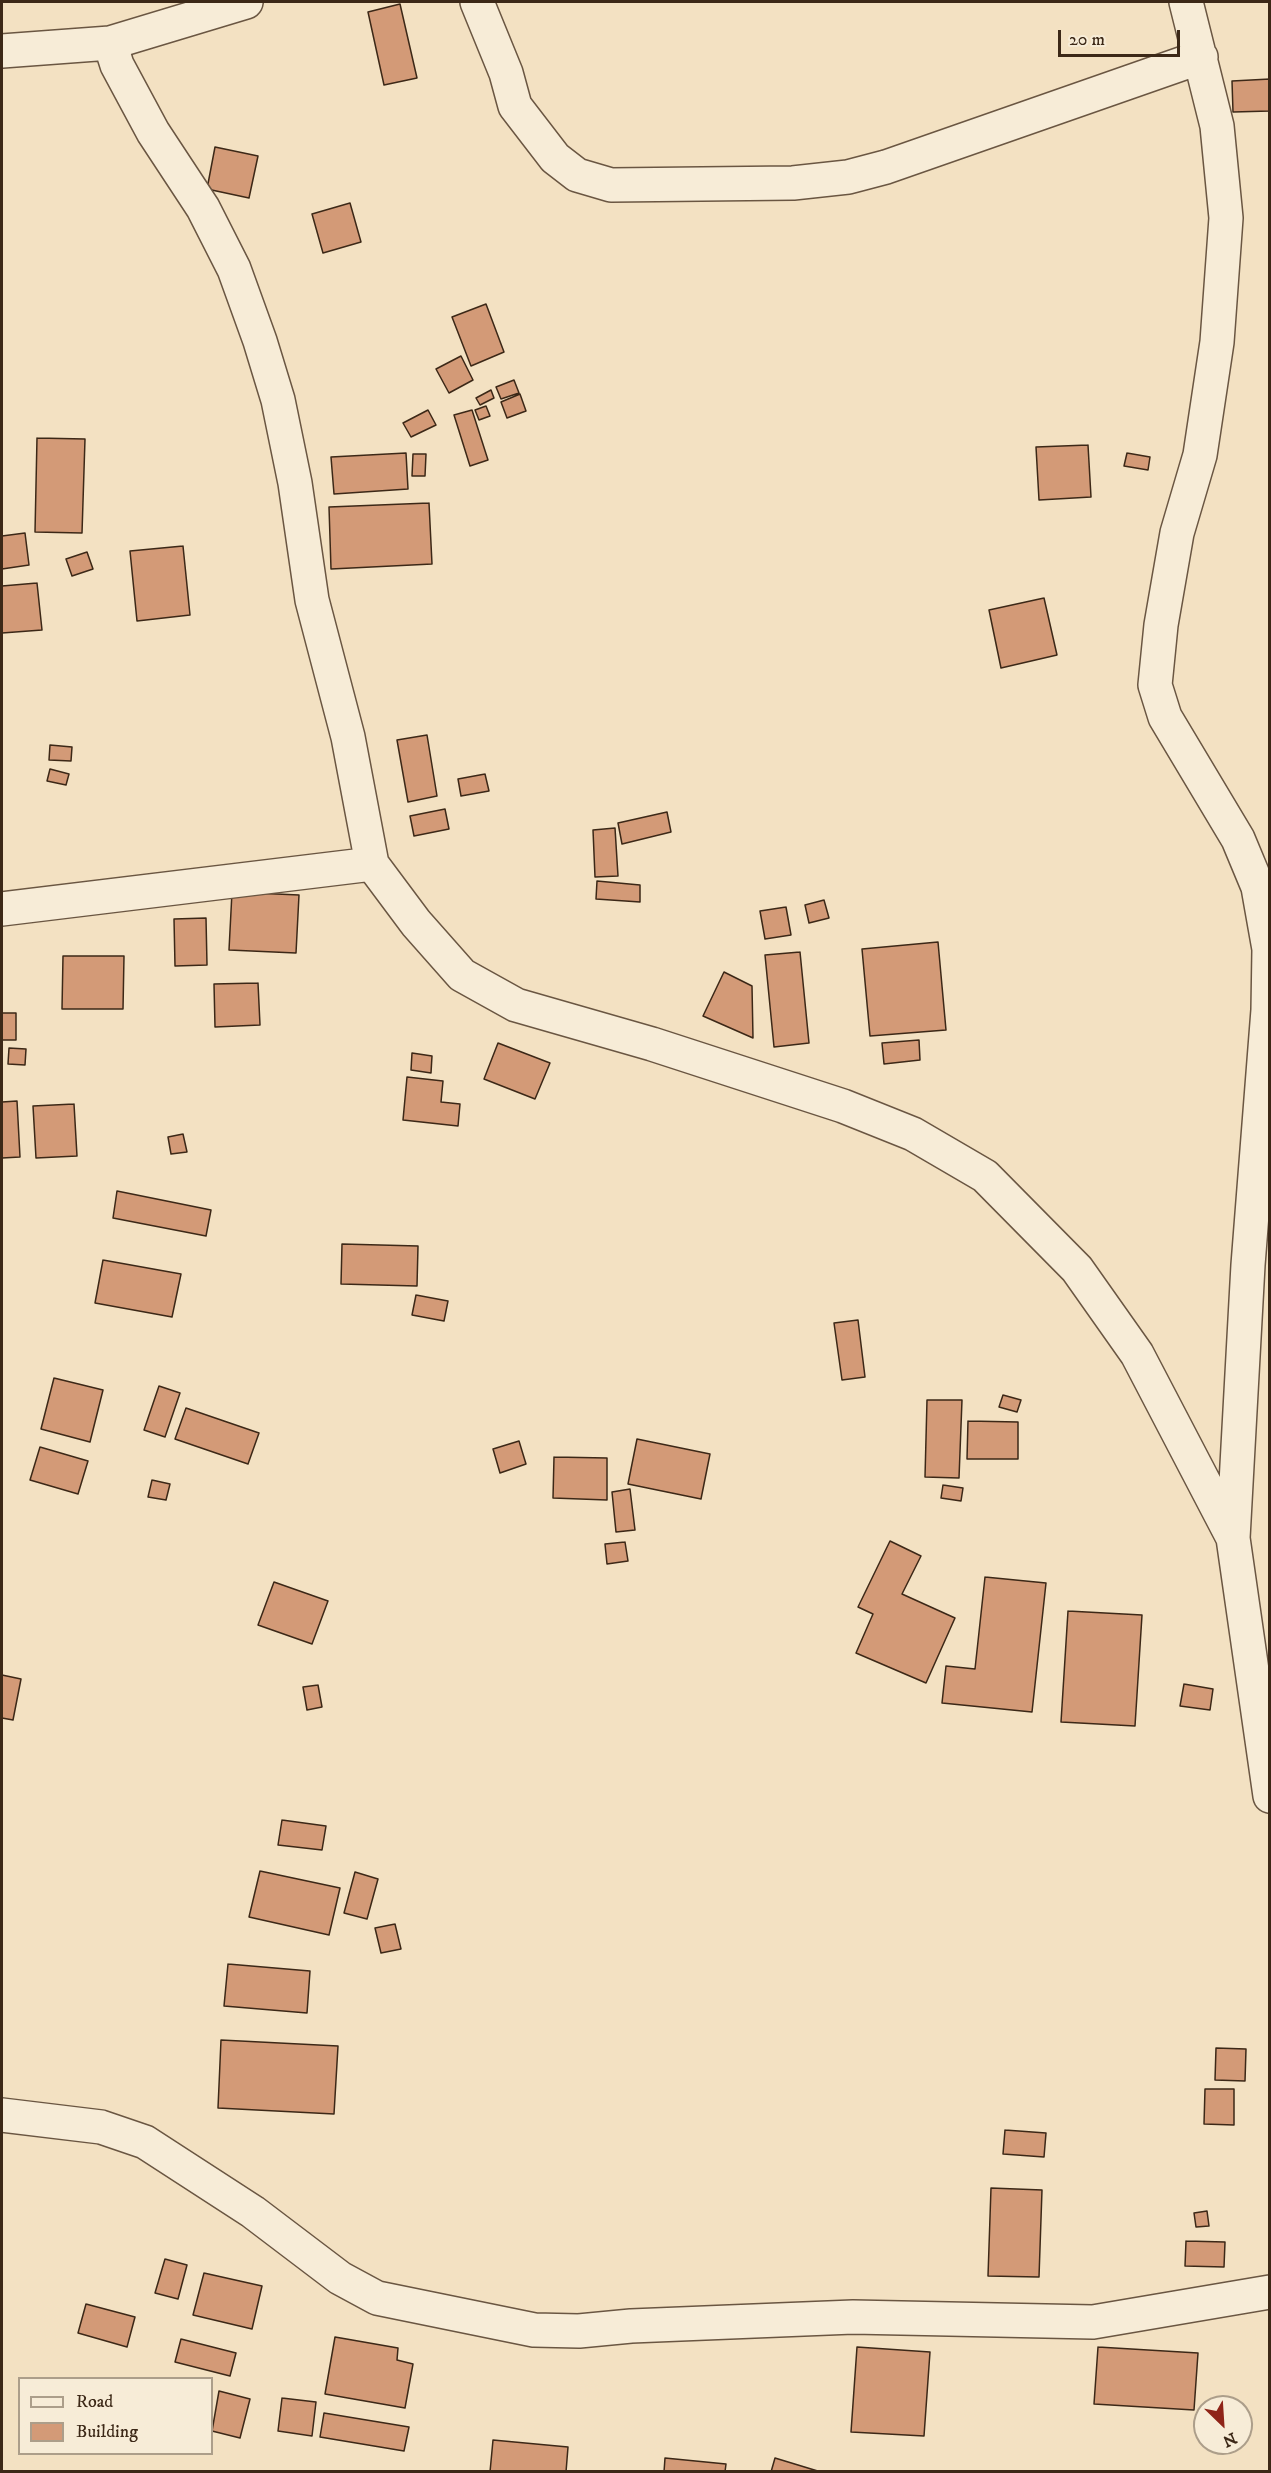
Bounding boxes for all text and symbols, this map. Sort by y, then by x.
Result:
scale bar [1061,18,1182,56]
text: 20 m [1069,29,1105,51]
legend [18,2377,213,2455]
text: Road [76,2391,113,2413]
north arrow [1193,2395,1253,2455]
text: Building [76,2421,138,2443]
text: N [1220,2428,1240,2451]

